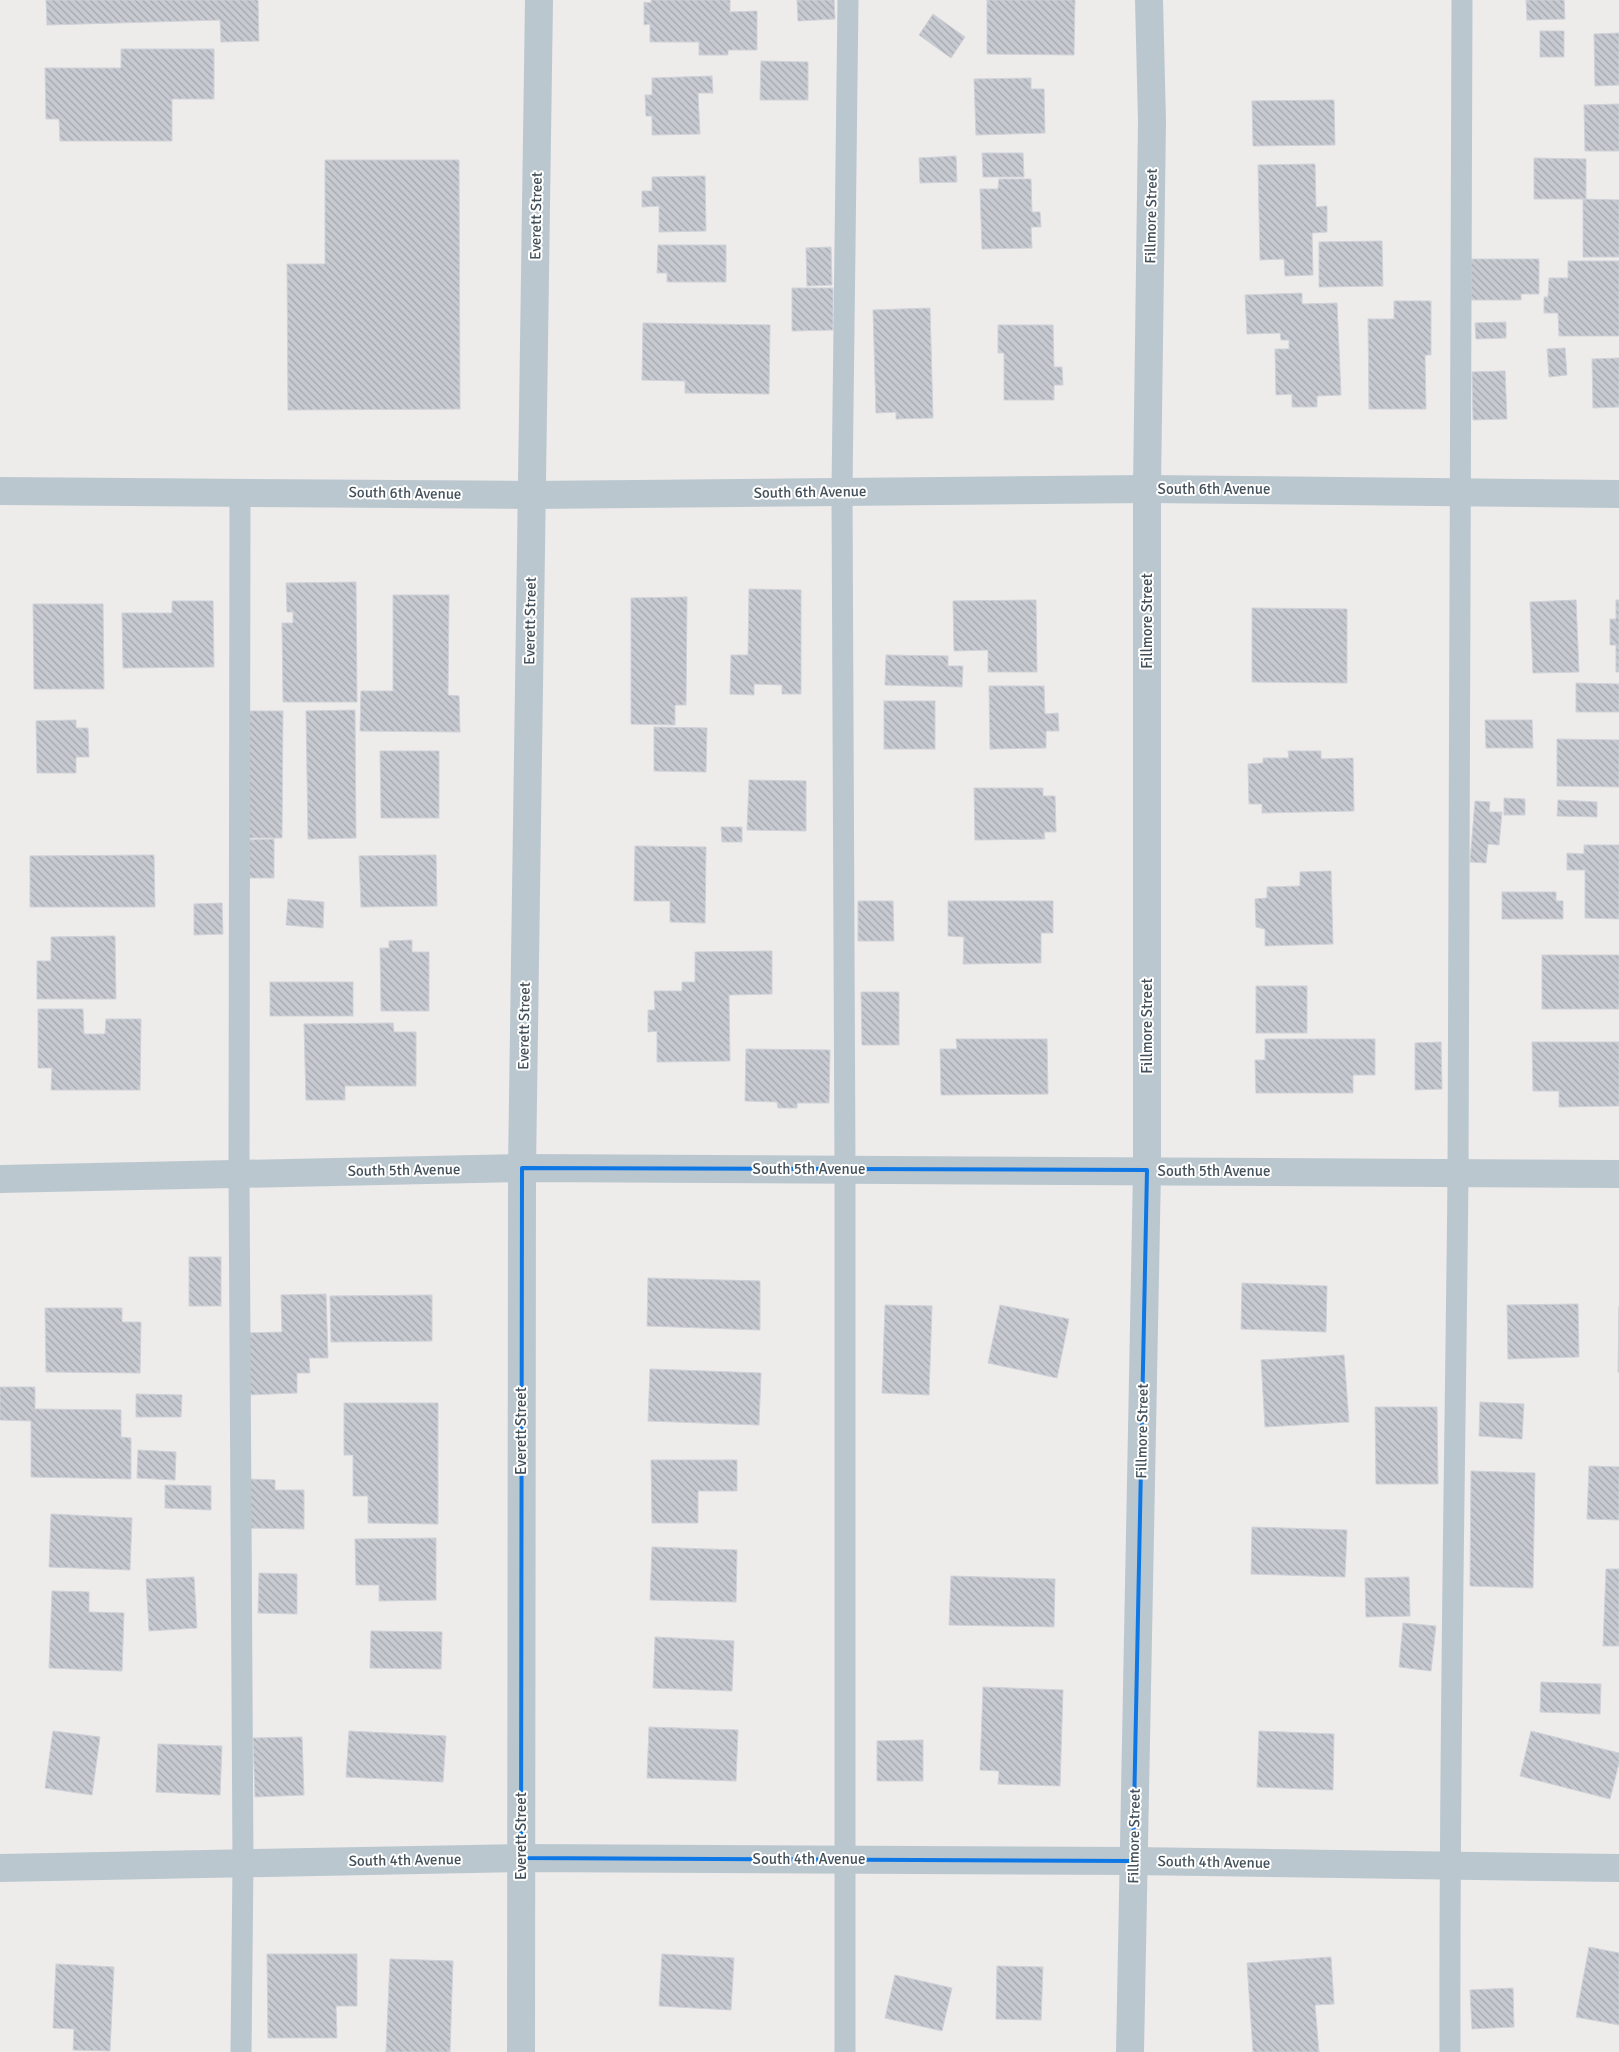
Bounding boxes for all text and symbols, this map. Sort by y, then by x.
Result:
street label: Fillmore Street [1141,168,1161,264]
street label: Everett Street [526,172,546,260]
street label: South 6th Avenue [1158,480,1270,498]
street label: South 6th Avenue [753,482,867,502]
street label: South 6th Avenue [348,483,462,503]
street label: Fillmore Street [1138,573,1156,669]
street label: Everett Street [520,577,540,665]
street label: Fillmore Street [1138,978,1156,1074]
street label: Everett Street [514,982,534,1070]
street label: South 5th Avenue [347,1160,461,1180]
street label: South 5th Avenue [753,1160,865,1178]
street label: South 5th Avenue [1158,1162,1270,1180]
street label: Fillmore Street [1132,1383,1152,1479]
street label: Everett Street [512,1387,530,1475]
street label: Fillmore Street [1124,1788,1144,1884]
street label: Everett Street [512,1792,530,1880]
street label: South 4th Avenue [348,1850,462,1870]
street label: South 4th Avenue [753,1850,865,1868]
street label: South 4th Avenue [1157,1852,1271,1872]

